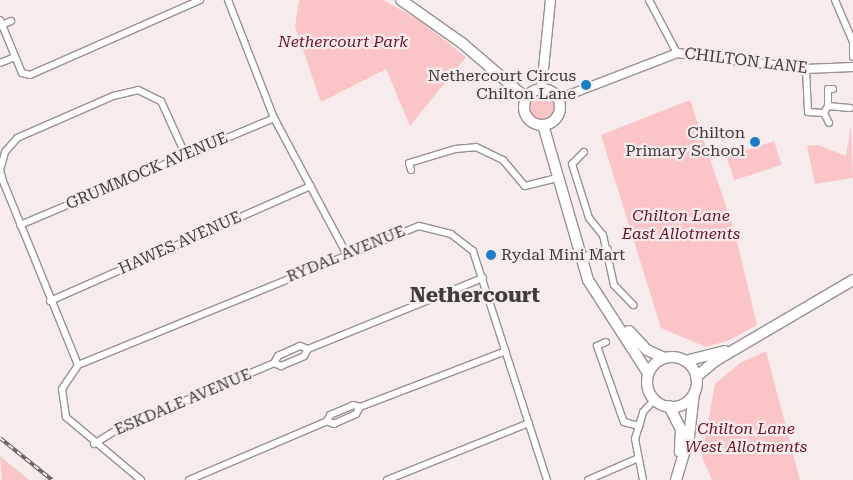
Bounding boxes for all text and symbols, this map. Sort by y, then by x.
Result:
park label: Nethercourt Park [278,32,408,52]
street label: CHILTON LANE [683,44,809,78]
place label: Nethercourt Circus Chilton Lane [428,66,576,104]
marker: Nethercourt Circus Chilton Lane [580,79,592,91]
place label: Chilton Primary School [625,123,745,161]
street label: GRUMMOCK AVENUE [63,128,231,214]
marker: Chilton Primary School [749,136,761,148]
park label: Chilton Lane East Allotments [622,206,740,244]
street label: HAWES AVENUE [116,207,244,279]
street label: RYDAL AVENUE [284,221,408,287]
place label: Rydal Mini Mart [501,245,625,265]
marker: Rydal Mini Mart [485,249,497,261]
district label: Nethercourt [410,282,540,308]
street label: ESKDALE AVENUE [112,364,254,440]
park label: Chilton Lane West Allotments [685,419,807,457]

